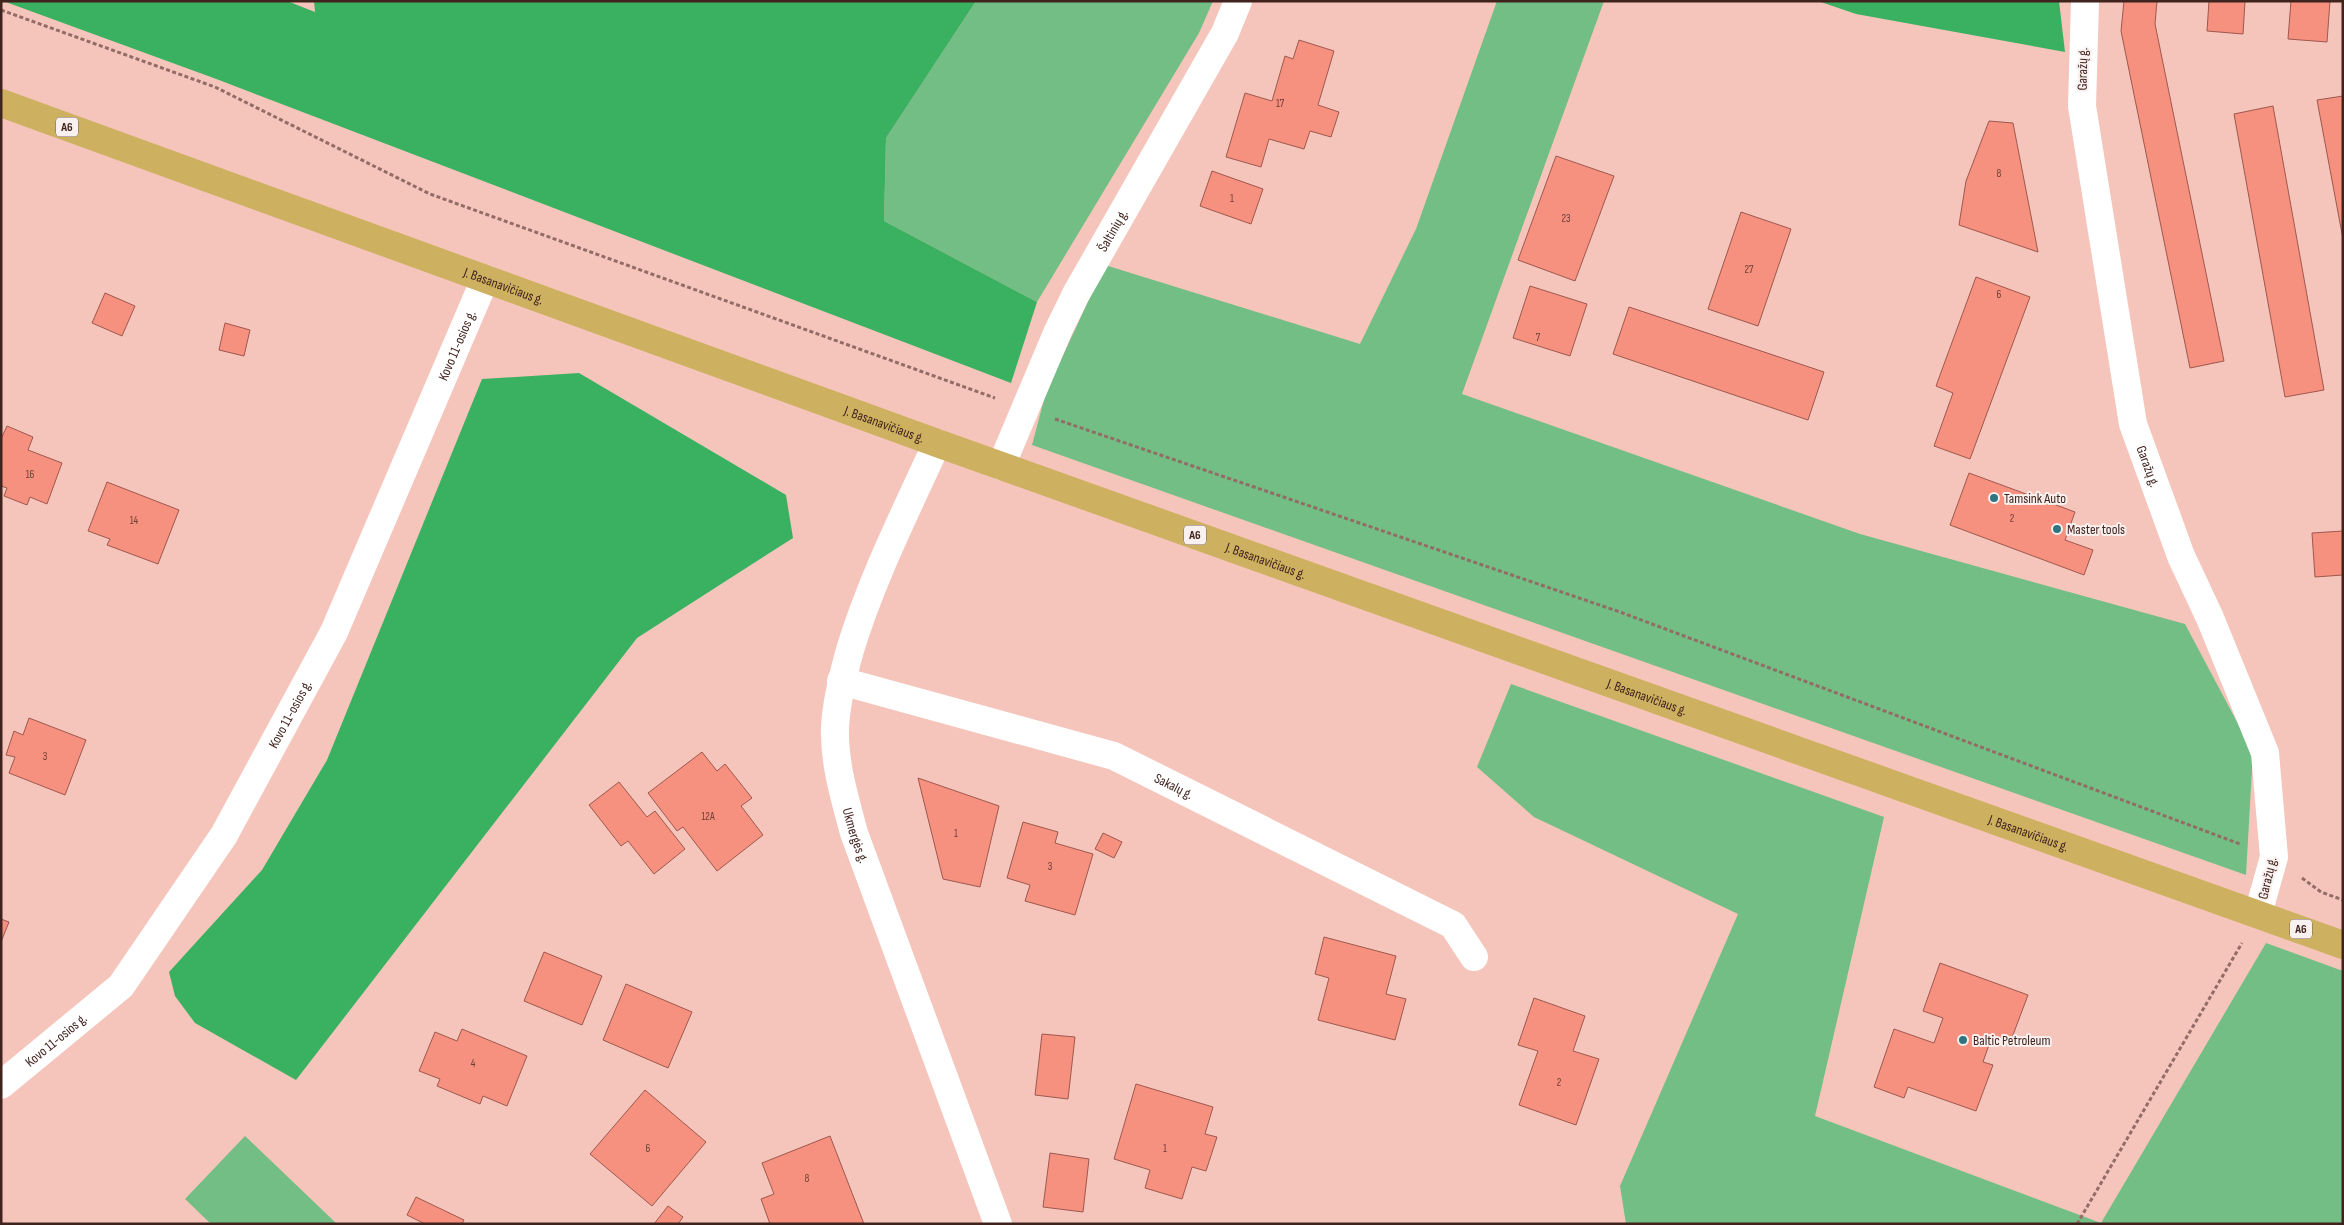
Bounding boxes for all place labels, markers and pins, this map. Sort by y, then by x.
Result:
place label: Tamsink Auto [2004,490,2066,507]
marker: Tamsink Auto [1988,492,2000,504]
place label: Master tools [2067,521,2125,538]
marker: Master tools [2051,523,2063,535]
place label: Baltic Petroleum [1973,1032,2050,1049]
marker: Baltic Petroleum [1957,1034,1969,1046]

